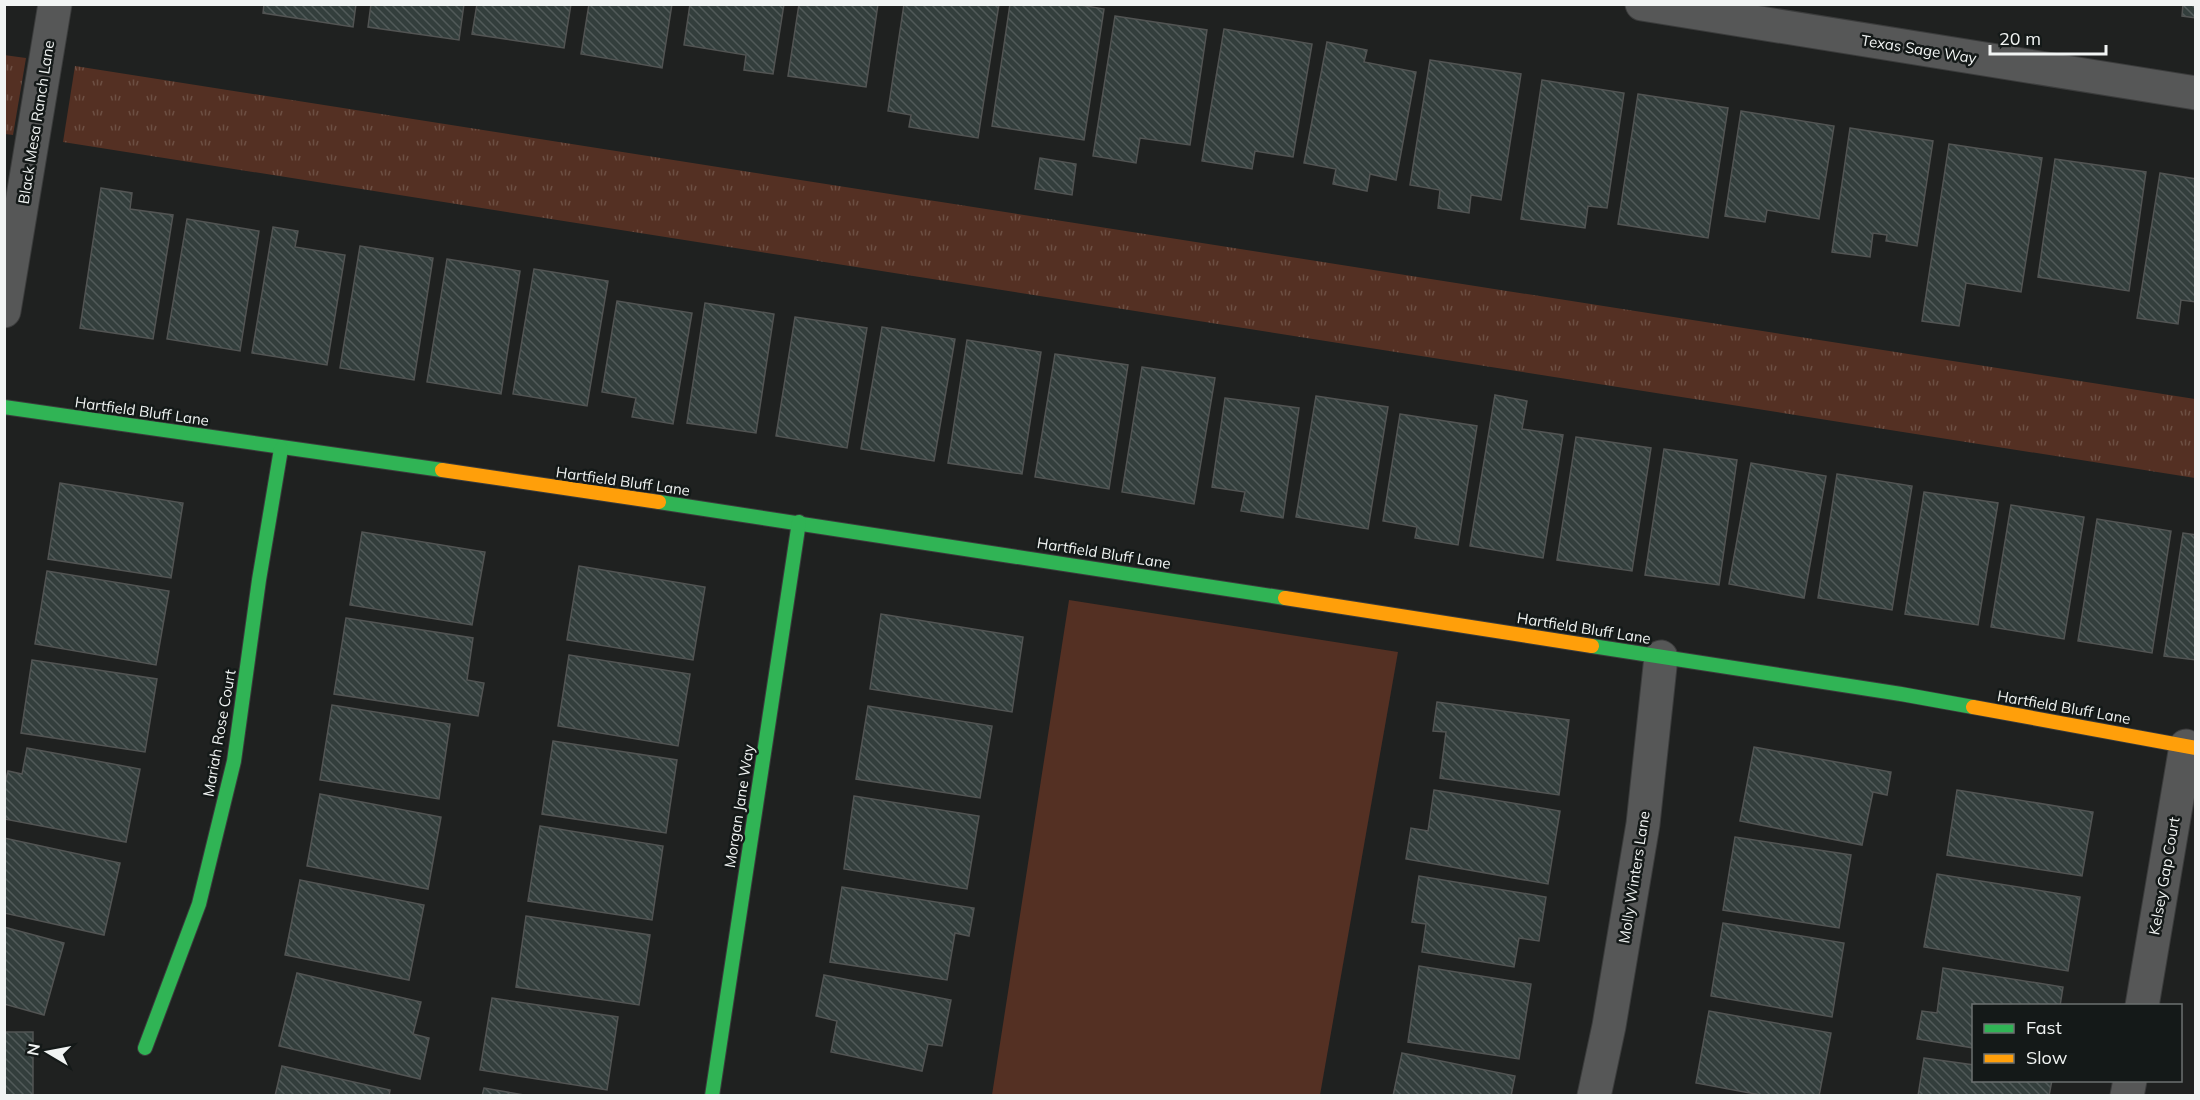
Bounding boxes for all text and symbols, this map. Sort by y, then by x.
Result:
scale bar [1990,18,2106,56]
text: 20 m [1999,27,2041,50]
street label: Texas Sage Way [1860,31,1978,68]
street label: Black Mesa Ranch Lane [14,39,58,205]
street label: Hartfield Bluff Lane [74,392,210,430]
street label: Hartfield Bluff Lane [555,462,691,500]
street label: Hartfield Bluff Lane [1036,533,1172,573]
street label: Hartfield Bluff Lane [1516,608,1652,648]
street label: Mariah Rose Court [198,668,240,798]
street label: Hartfield Bluff Lane [1996,686,2132,728]
street label: Morgan Jane Way [720,743,758,869]
street label: Molly Winters Lane [1614,809,1654,945]
street label: Kelsey Gap Court [2144,816,2184,936]
legend [1972,1004,2182,1082]
text: Fast [2026,1016,2062,1039]
north arrow [18,1022,78,1082]
text: N [22,1042,44,1057]
text: Slow [2026,1046,2068,1069]

